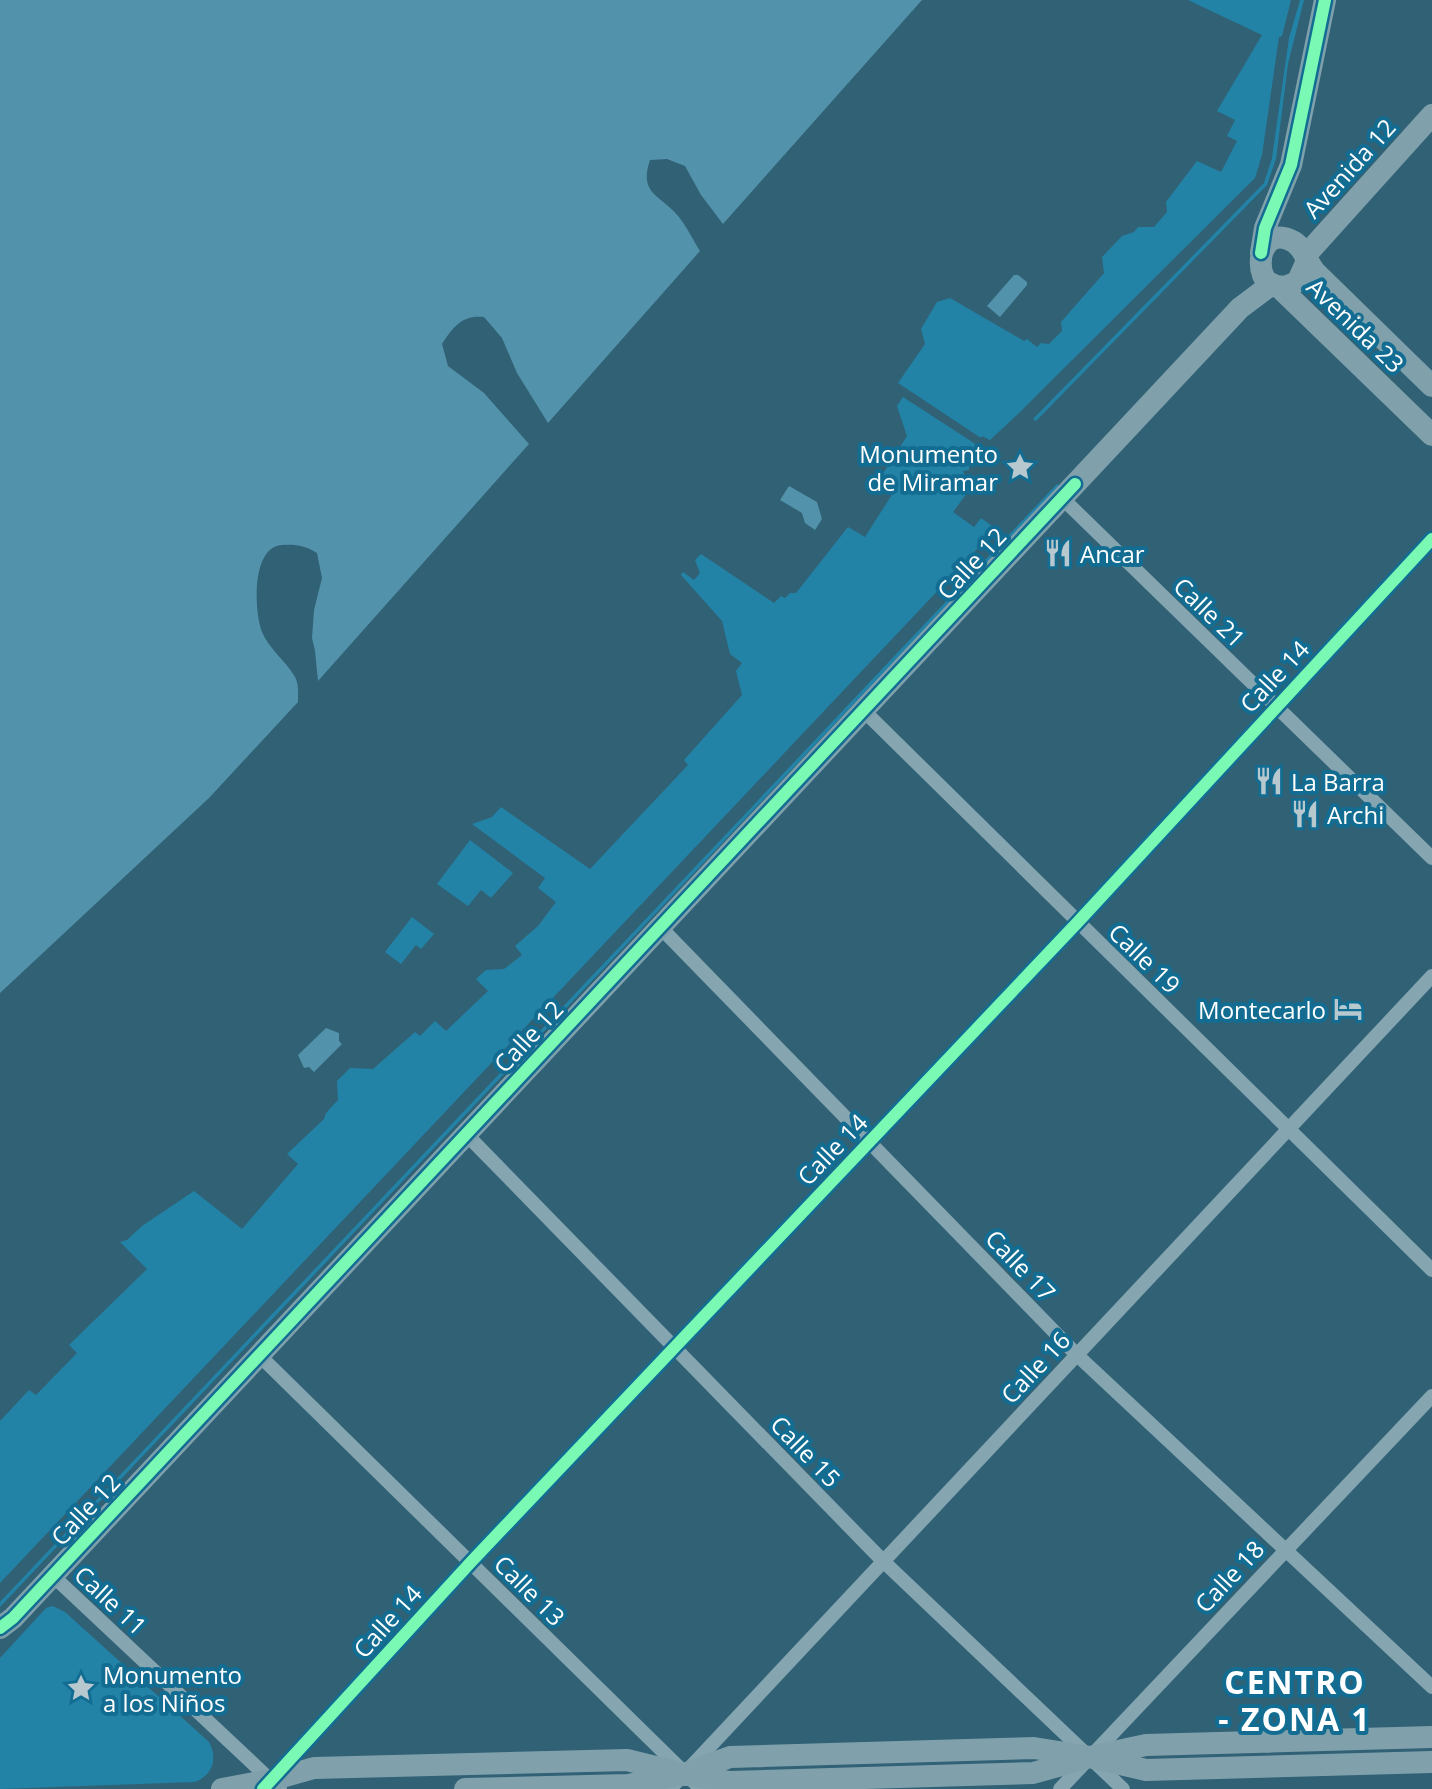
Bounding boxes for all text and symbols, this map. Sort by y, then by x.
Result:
street label: Avenida 12 [1296,111,1402,225]
street label: Avenida 23 [1300,270,1412,380]
place label: Monumento de Miramar [859,437,998,498]
place icon: Monumento de Miramar [1005,452,1035,482]
street label: Calle 12 [929,520,1013,606]
place label: Ancar [1080,537,1145,570]
restaurant icon: Ancar [1043,538,1073,568]
street label: Calle 21 [1167,570,1253,654]
street label: Calle 14 [1232,632,1316,719]
place label: La Barra [1291,765,1385,798]
restaurant icon: La Barra [1254,766,1284,796]
place label: Archi [1327,798,1384,831]
restaurant icon: Archi [1290,799,1320,829]
street label: Calle 19 [1102,916,1188,1000]
street label: Calle 12 [486,993,570,1079]
place label: Montecarlo [1198,993,1326,1026]
hotel icon: Montecarlo [1333,994,1363,1024]
street label: Calle 14 [790,1106,875,1192]
street label: Calle 17 [979,1222,1063,1308]
street label: Calle 16 [993,1324,1077,1410]
street label: Calle 15 [764,1408,848,1494]
street label: Calle 12 [43,1466,127,1552]
street label: Calle 18 [1187,1533,1271,1619]
street label: Calle 13 [487,1547,573,1633]
street label: Calle 11 [68,1558,154,1642]
street label: Calle 14 [345,1577,429,1665]
place label: Monumento a los Niños [103,1658,242,1719]
district label: CENTRO - ZONA 1 [1218,1660,1372,1740]
place icon: Monumento a los Niños [66,1673,96,1703]

